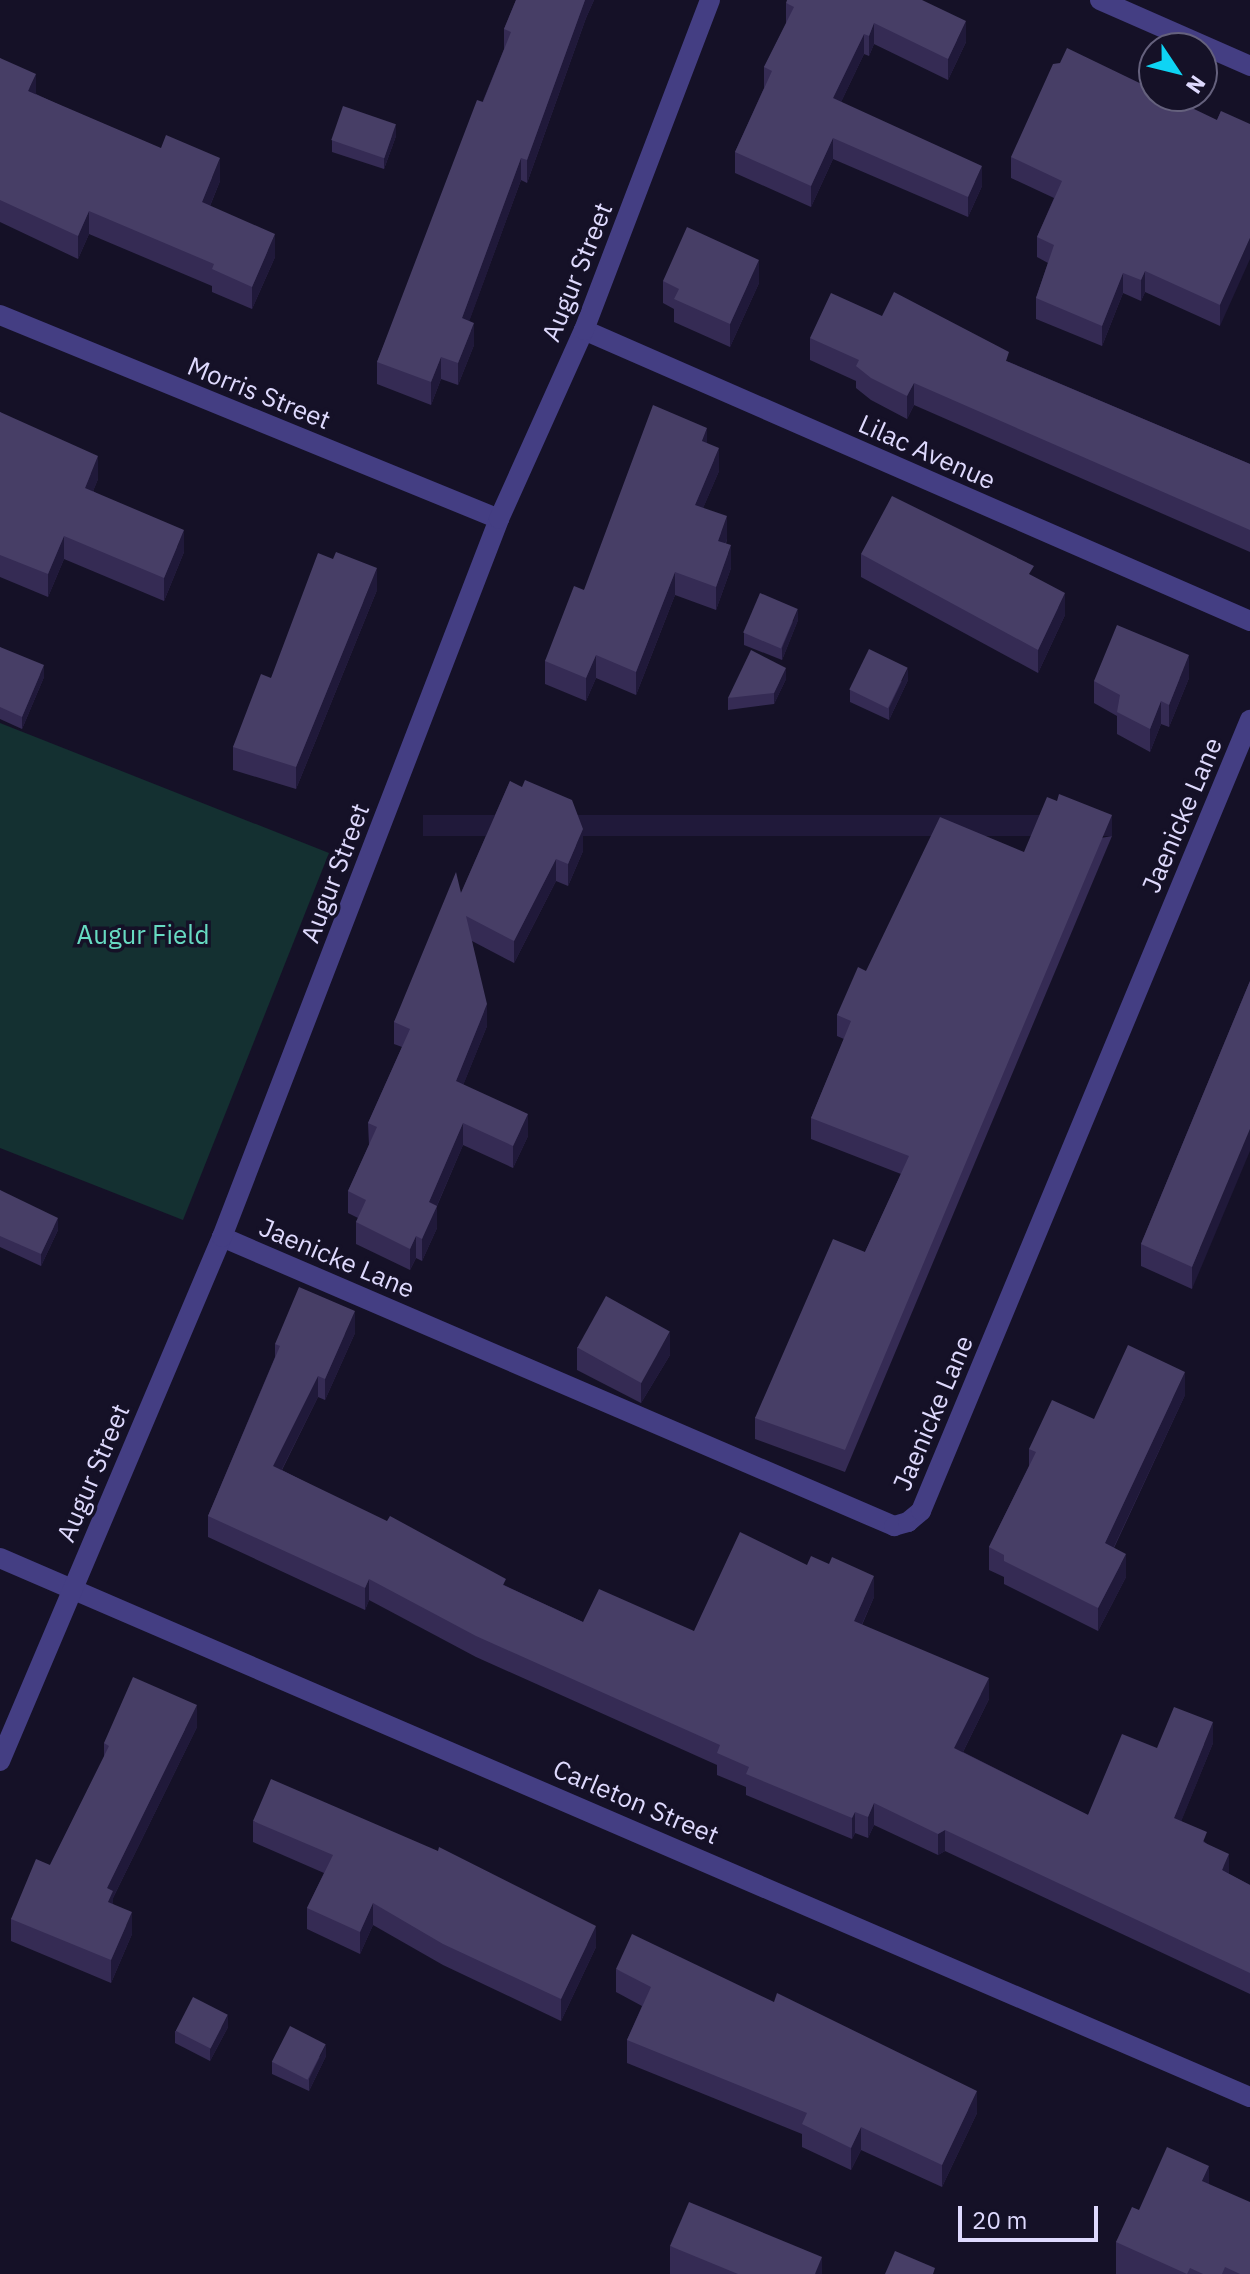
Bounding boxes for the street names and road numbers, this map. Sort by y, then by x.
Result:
street label: Augur Street [535,198,619,346]
street label: Morris Street [183,350,335,436]
street label: Lilac Avenue [854,408,1000,496]
street label: Jaenicke Lane [1135,733,1229,897]
street label: Augur Street [294,799,376,947]
street label: Jaenicke Lane [255,1211,419,1305]
street label: Jaenicke Lane [886,1331,980,1495]
street label: Augur Street [50,1399,136,1547]
street label: Carleton Street [549,1753,723,1851]

